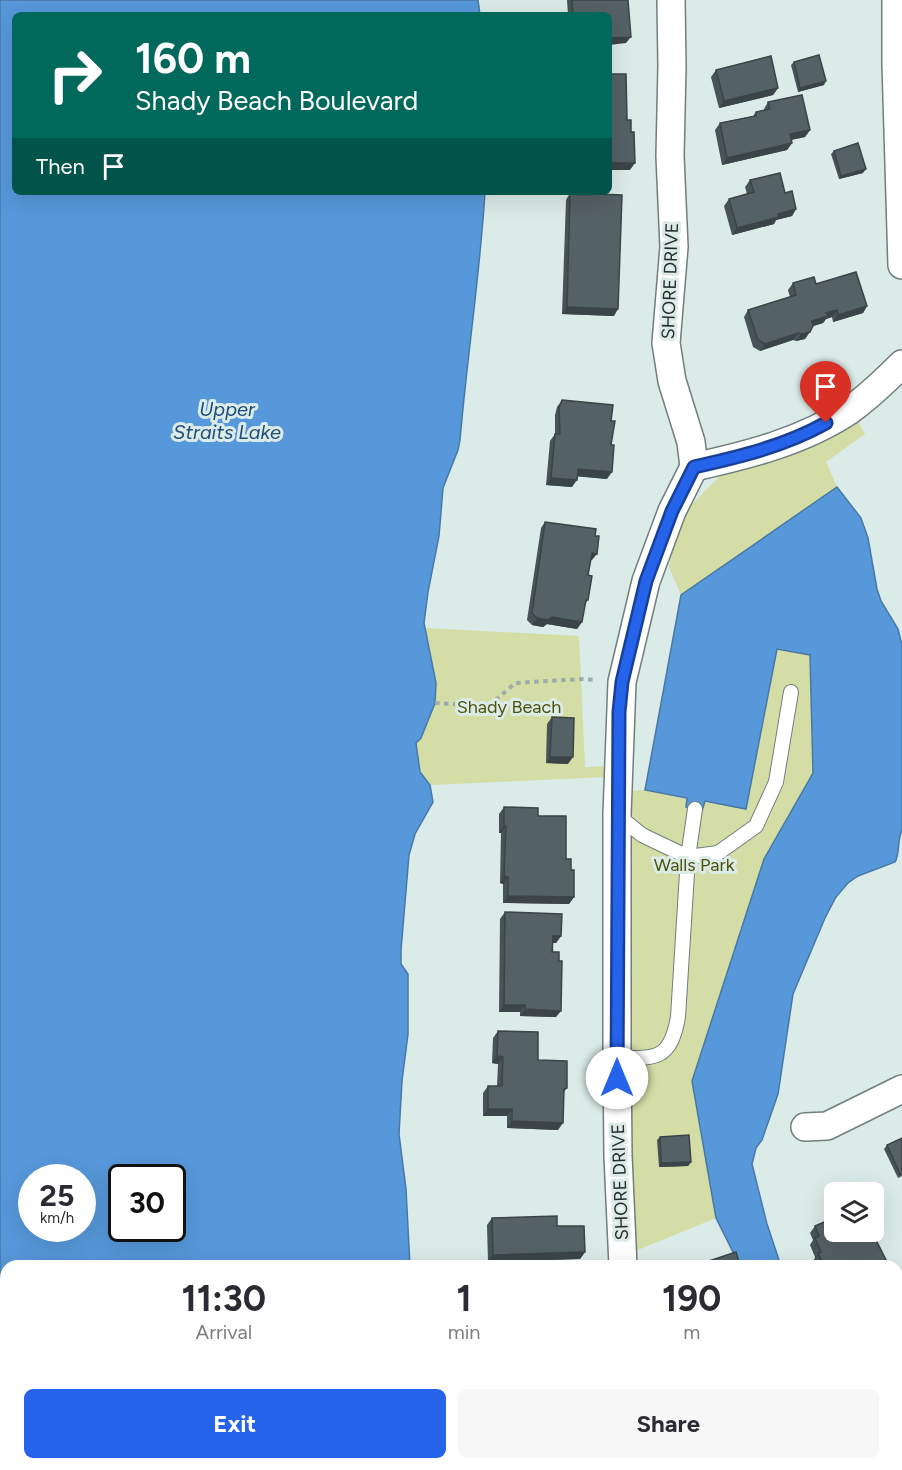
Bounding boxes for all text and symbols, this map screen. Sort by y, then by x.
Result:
text: 160 m [135,33,251,84]
icon: right [36,36,114,114]
text: Shady Beach Boulevard [135,84,418,117]
icon: arrive [97,150,130,183]
text: Then [36,153,85,180]
street label: SHORE DRIVE [657,222,683,340]
pin [800,361,851,423]
icon: arrive [809,370,842,403]
water label: Upper Straits Lake [173,397,281,444]
park label: Shady Beach [457,696,561,718]
park label: Walls Park [654,854,735,876]
position arrow [585,1046,649,1110]
street label: SHORE DRIVE [607,1123,633,1241]
speed limit sign: 30 [108,1164,186,1242]
text: 25 [40,1177,74,1214]
map controls [824,1182,884,1242]
button: layers [824,1182,884,1242]
text: km/h [40,1209,74,1227]
text: 11:30 [182,1277,266,1320]
text: 1 [456,1277,472,1320]
text: 190 [662,1277,721,1320]
text: Arrival [196,1320,252,1344]
text: min [448,1320,481,1344]
text: m [683,1320,700,1344]
button: Exit [24,1389,446,1458]
button: Share [458,1389,879,1458]

